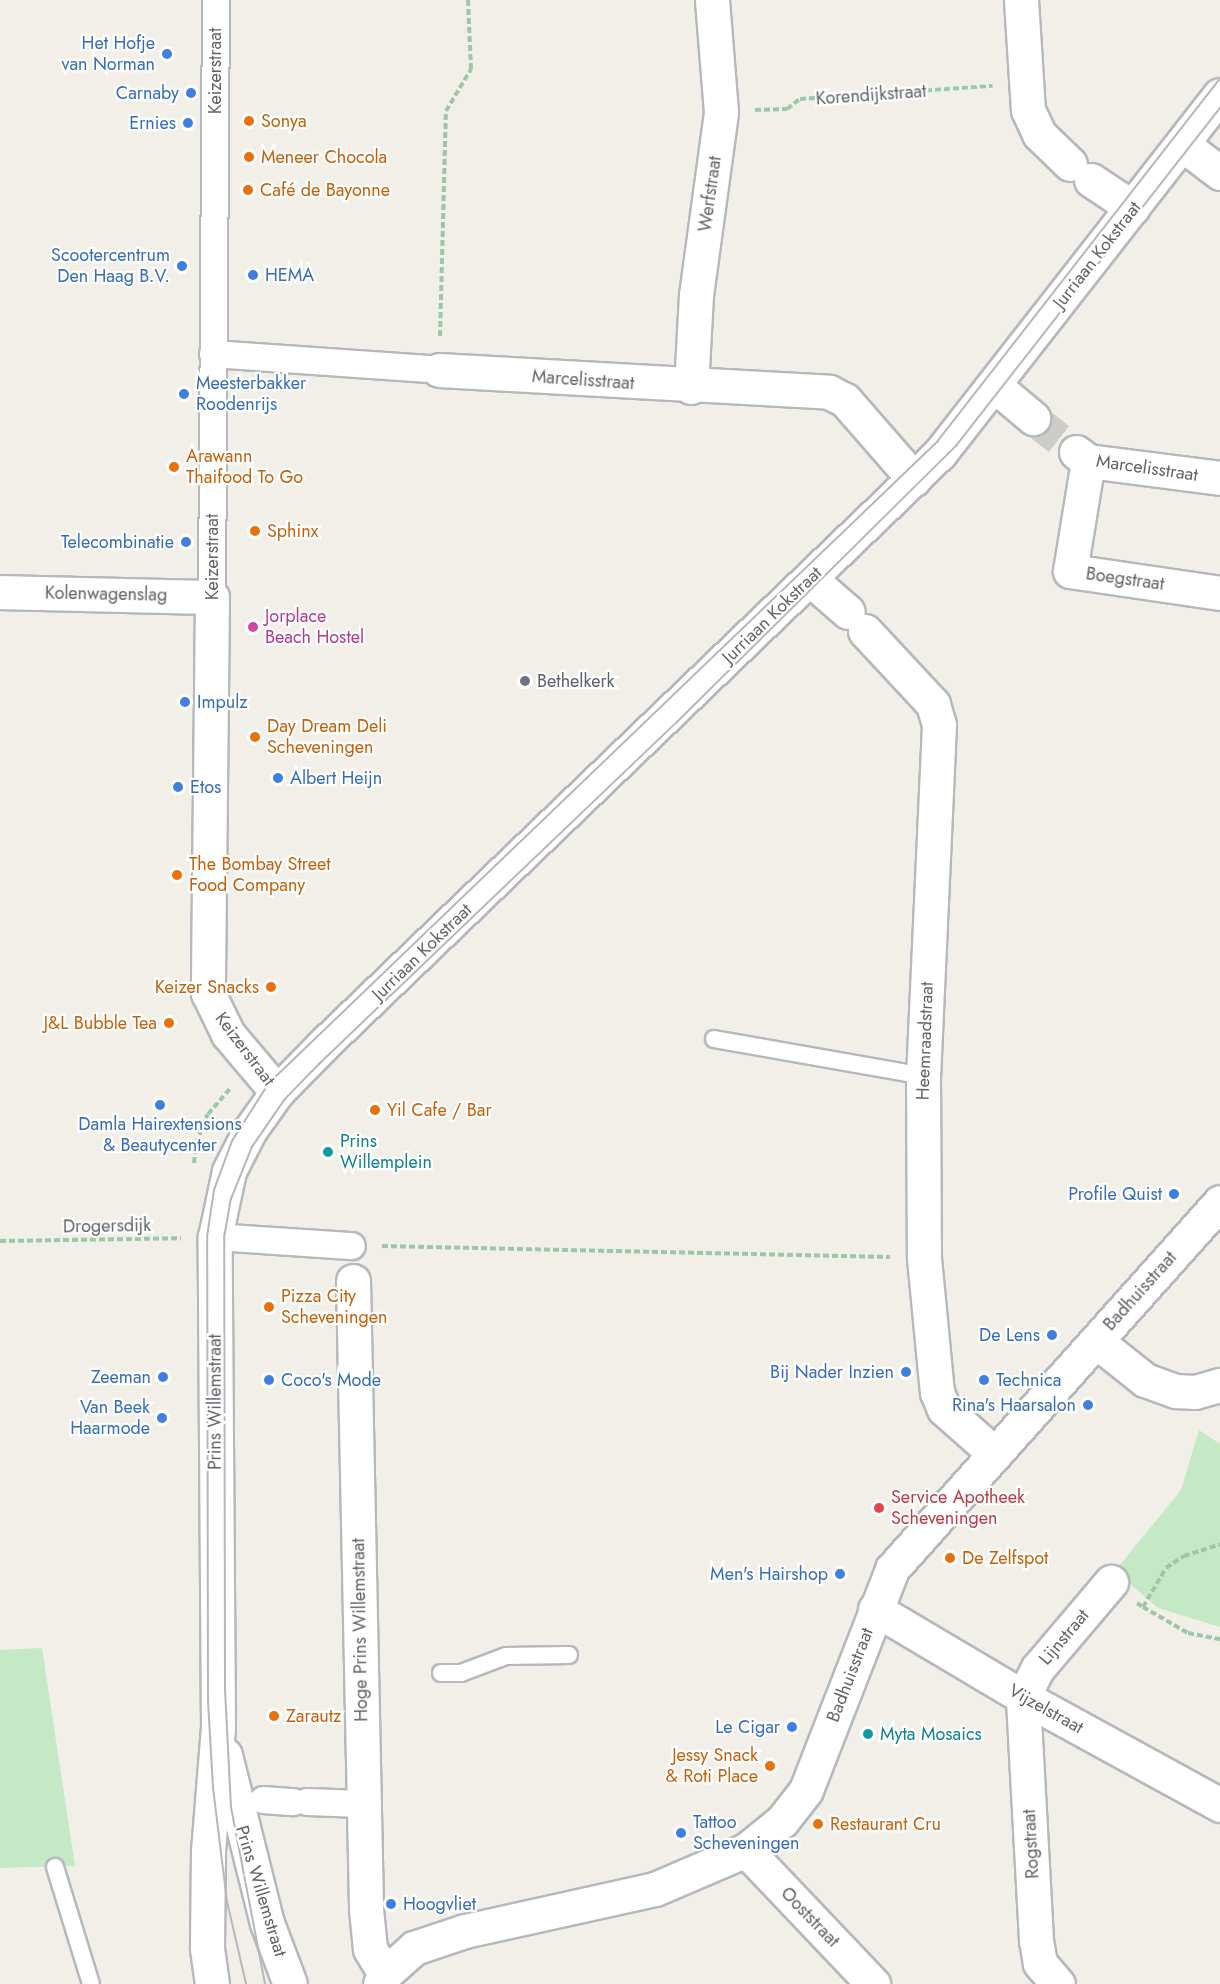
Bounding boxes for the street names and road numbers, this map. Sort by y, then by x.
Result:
street label: Keizerstraat [204,28,226,114]
street label: Korendijkstraat [815,80,927,110]
street label: Werfstraat [694,155,726,233]
street label: Jurriaan Kokstraat [1049,197,1145,313]
street label: Marcelisstraat [531,366,635,394]
street label: Marcelisstraat [1095,450,1199,486]
street label: Keizerstraat [201,514,223,600]
street label: Jurriaan Kokstraat [718,562,826,668]
street label: Boegstraat [1084,563,1166,595]
street label: Kolenwagenslag [45,582,167,606]
street label: Jurriaan Kokstraat [368,899,476,1005]
street label: Heemraadstraat [912,981,938,1101]
street label: Keizerstraat [210,1008,280,1090]
street label: Drogersdijk [63,1214,151,1238]
street label: Badhuisstraat [1099,1247,1181,1335]
street label: Prins Willemstraat [204,1334,226,1470]
street label: Hoge Prins Willemstraat [348,1538,372,1722]
street label: Lijnstraat [1034,1605,1094,1669]
street label: Badhuisstraat [822,1625,878,1725]
street label: Vijzelstraat [1005,1680,1087,1738]
street label: Rogstraat [1018,1809,1044,1879]
street label: Prins Willemstraat [231,1823,291,1959]
street label: Ooststraat [776,1883,844,1951]

